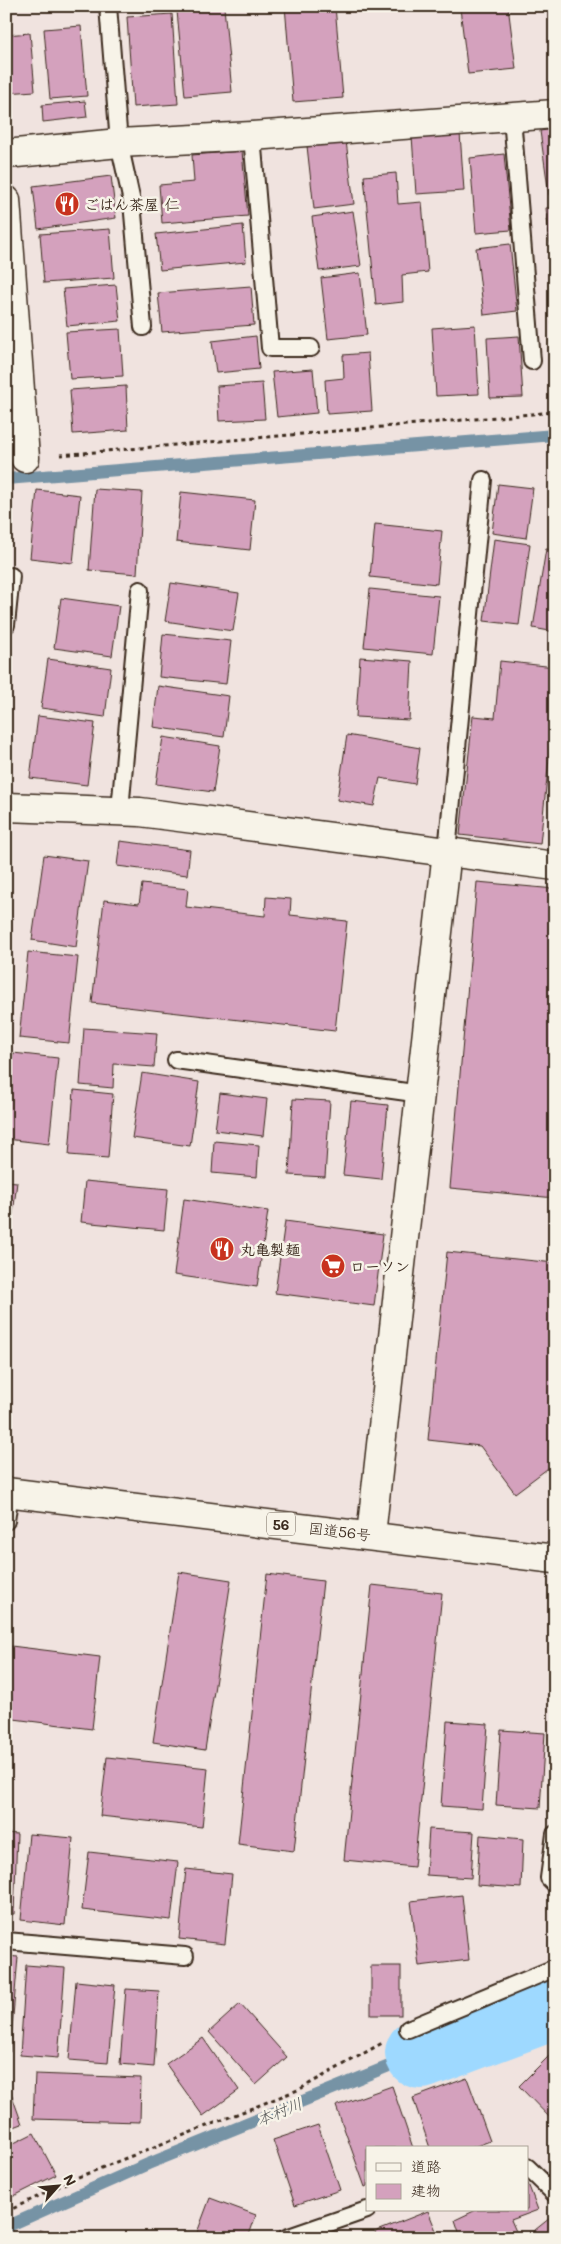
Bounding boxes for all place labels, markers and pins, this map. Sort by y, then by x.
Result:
restaurant icon: ごはん茶屋 仁 [54,191,80,217]
place label: ごはん茶屋 仁 [84,194,179,214]
restaurant icon: 丸亀製麺 [209,1236,235,1262]
place label: 丸亀製麺 [240,1239,300,1259]
supermarket icon: ローソン [320,1253,346,1279]
place label: ローソン [350,1256,410,1276]

